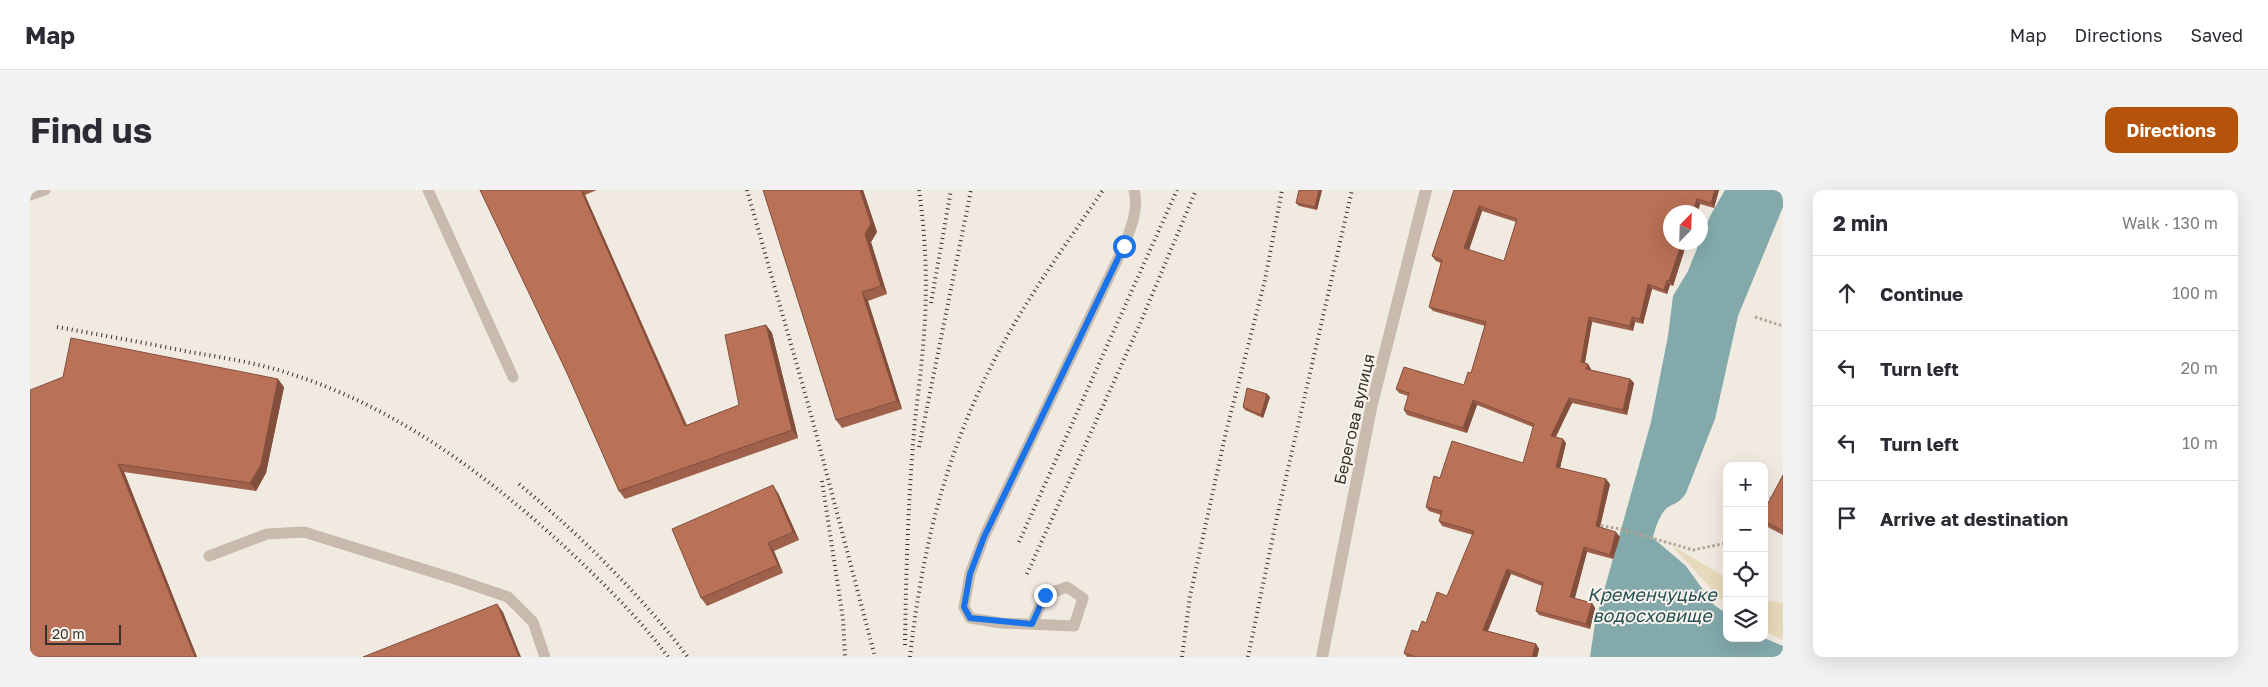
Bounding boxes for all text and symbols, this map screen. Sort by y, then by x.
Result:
text: Map [25,20,75,49]
text: Map [2010,24,2046,46]
text: Directions [2074,24,2162,46]
text: Saved [2190,24,2243,46]
button: Directions [2105,107,2238,153]
text: Find us [30,109,152,151]
north arrow [1663,205,1708,250]
text: 2 min [1833,210,1888,236]
text: Walk · 130 m [2122,213,2218,233]
route start [1113,235,1136,258]
icon: ahead [1833,279,1861,307]
text: Continue [1880,282,1963,305]
text: 100 m [2172,283,2218,303]
street label: Берегова вулиця [1329,352,1379,486]
icon: left [1833,354,1861,382]
text: Turn left [1880,357,1959,380]
text: 20 m [2181,358,2218,378]
icon: left [1833,429,1861,457]
text: Turn left [1880,432,1959,455]
text: 10 m [2182,433,2218,453]
map controls [1723,462,1768,642]
button: + [1723,462,1768,507]
icon: arrive [1833,504,1861,532]
button: − [1723,507,1768,552]
text: Arrive at destination [1880,507,2068,530]
button: locate [1723,552,1768,597]
water label: Кременчуцьке водосховище [1587,583,1718,626]
route end [1034,584,1057,607]
button: layers [1723,597,1768,642]
scale bar [45,622,121,645]
text: 20 m [52,625,85,642]

